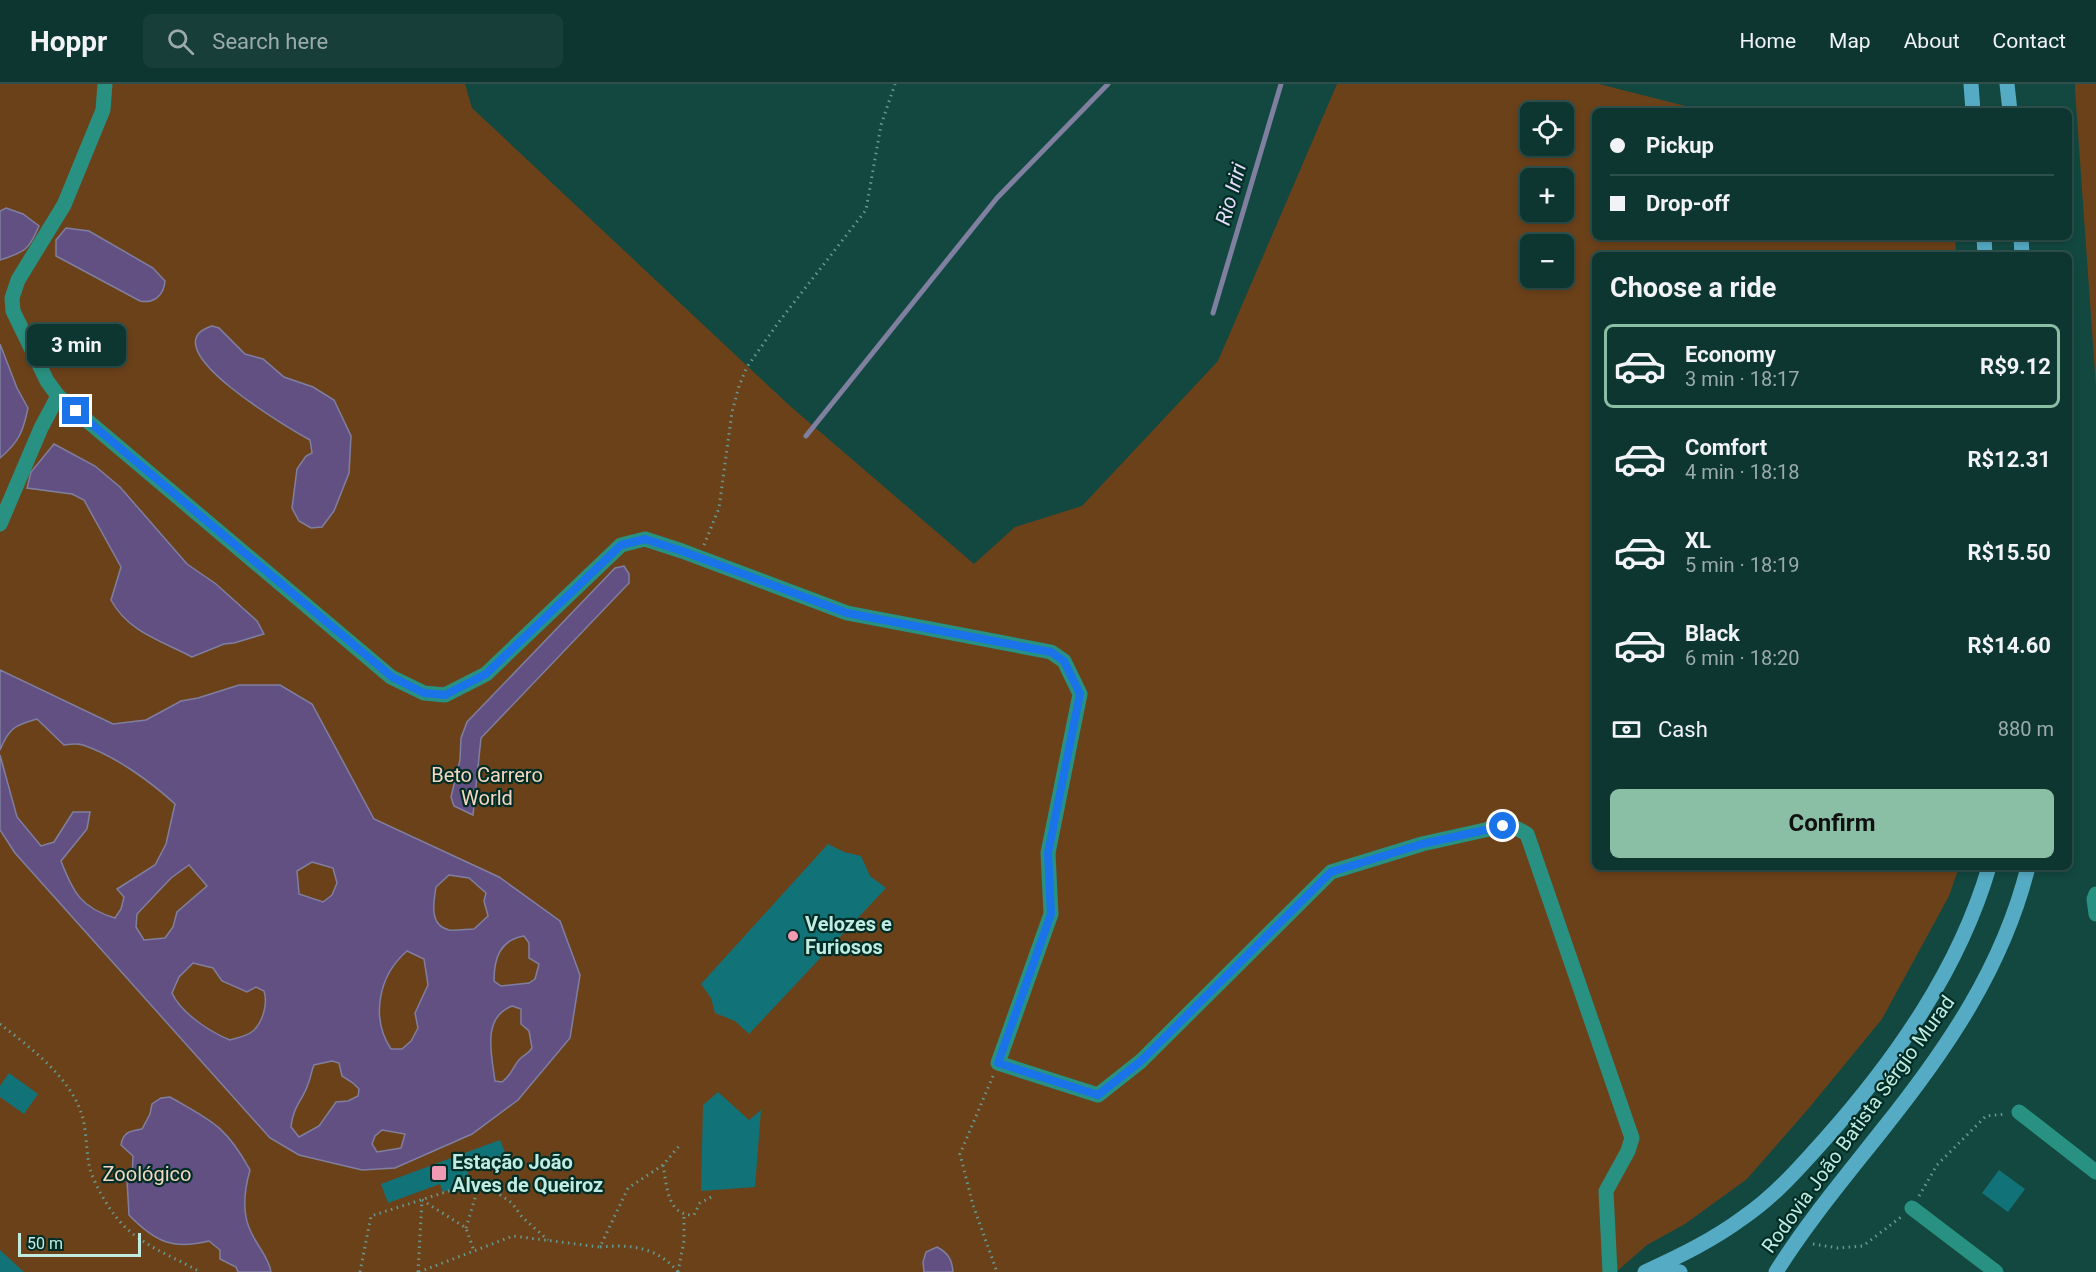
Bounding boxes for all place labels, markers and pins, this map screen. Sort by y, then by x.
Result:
place label: Velozes e Furiosos [805,912,892,959]
marker: Velozes e Furiosos [786,929,800,943]
place label: Estação João Alves de Queiroz [452,1150,603,1197]
marker: Estação João Alves de Queiroz [430,1164,448,1182]

